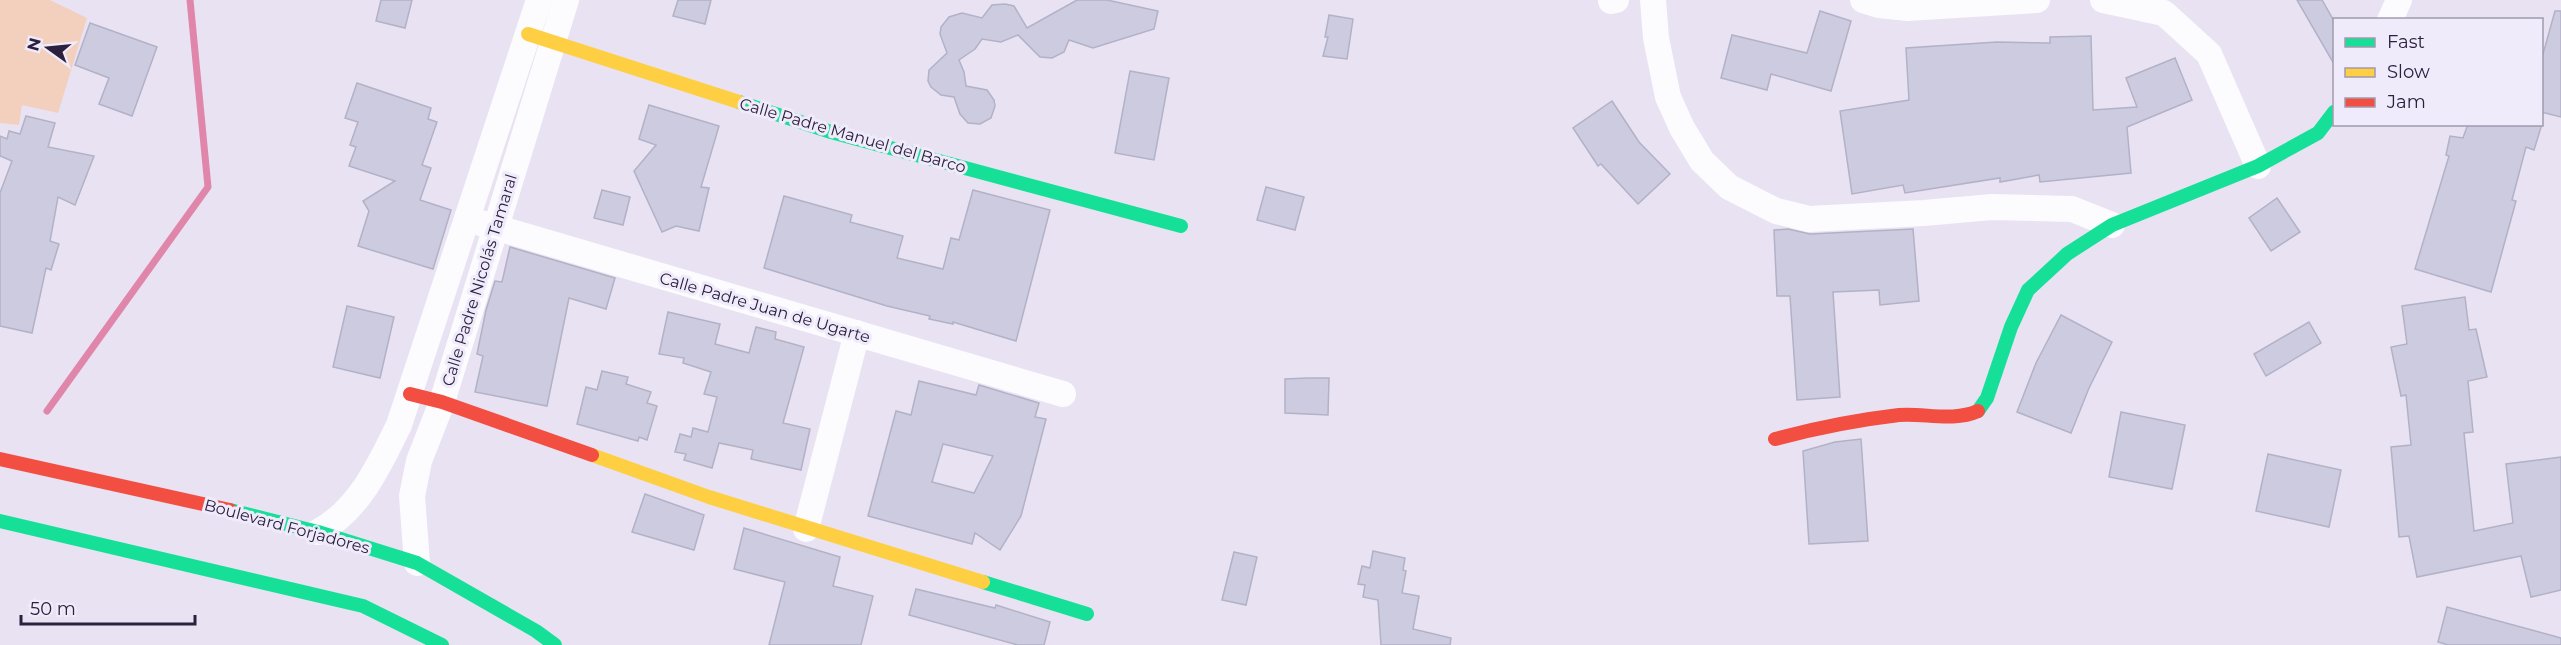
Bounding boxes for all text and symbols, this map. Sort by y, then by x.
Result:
north arrow [18,18,78,78]
legend [2333,18,2543,126]
text: Fast [2387,31,2425,53]
text: N [23,36,45,53]
text: Slow [2387,61,2430,83]
text: Jam [2386,91,2426,113]
street label: Calle Padre Manuel del Barco [737,94,968,177]
street label: Calle Padre Nicolás Tamaral [438,172,521,388]
street label: Calle Padre Juan de Ugarte [657,268,872,347]
street label: Boulevard Forjadores [202,495,372,558]
scale bar [21,588,195,626]
text: 50 m [30,598,76,620]

